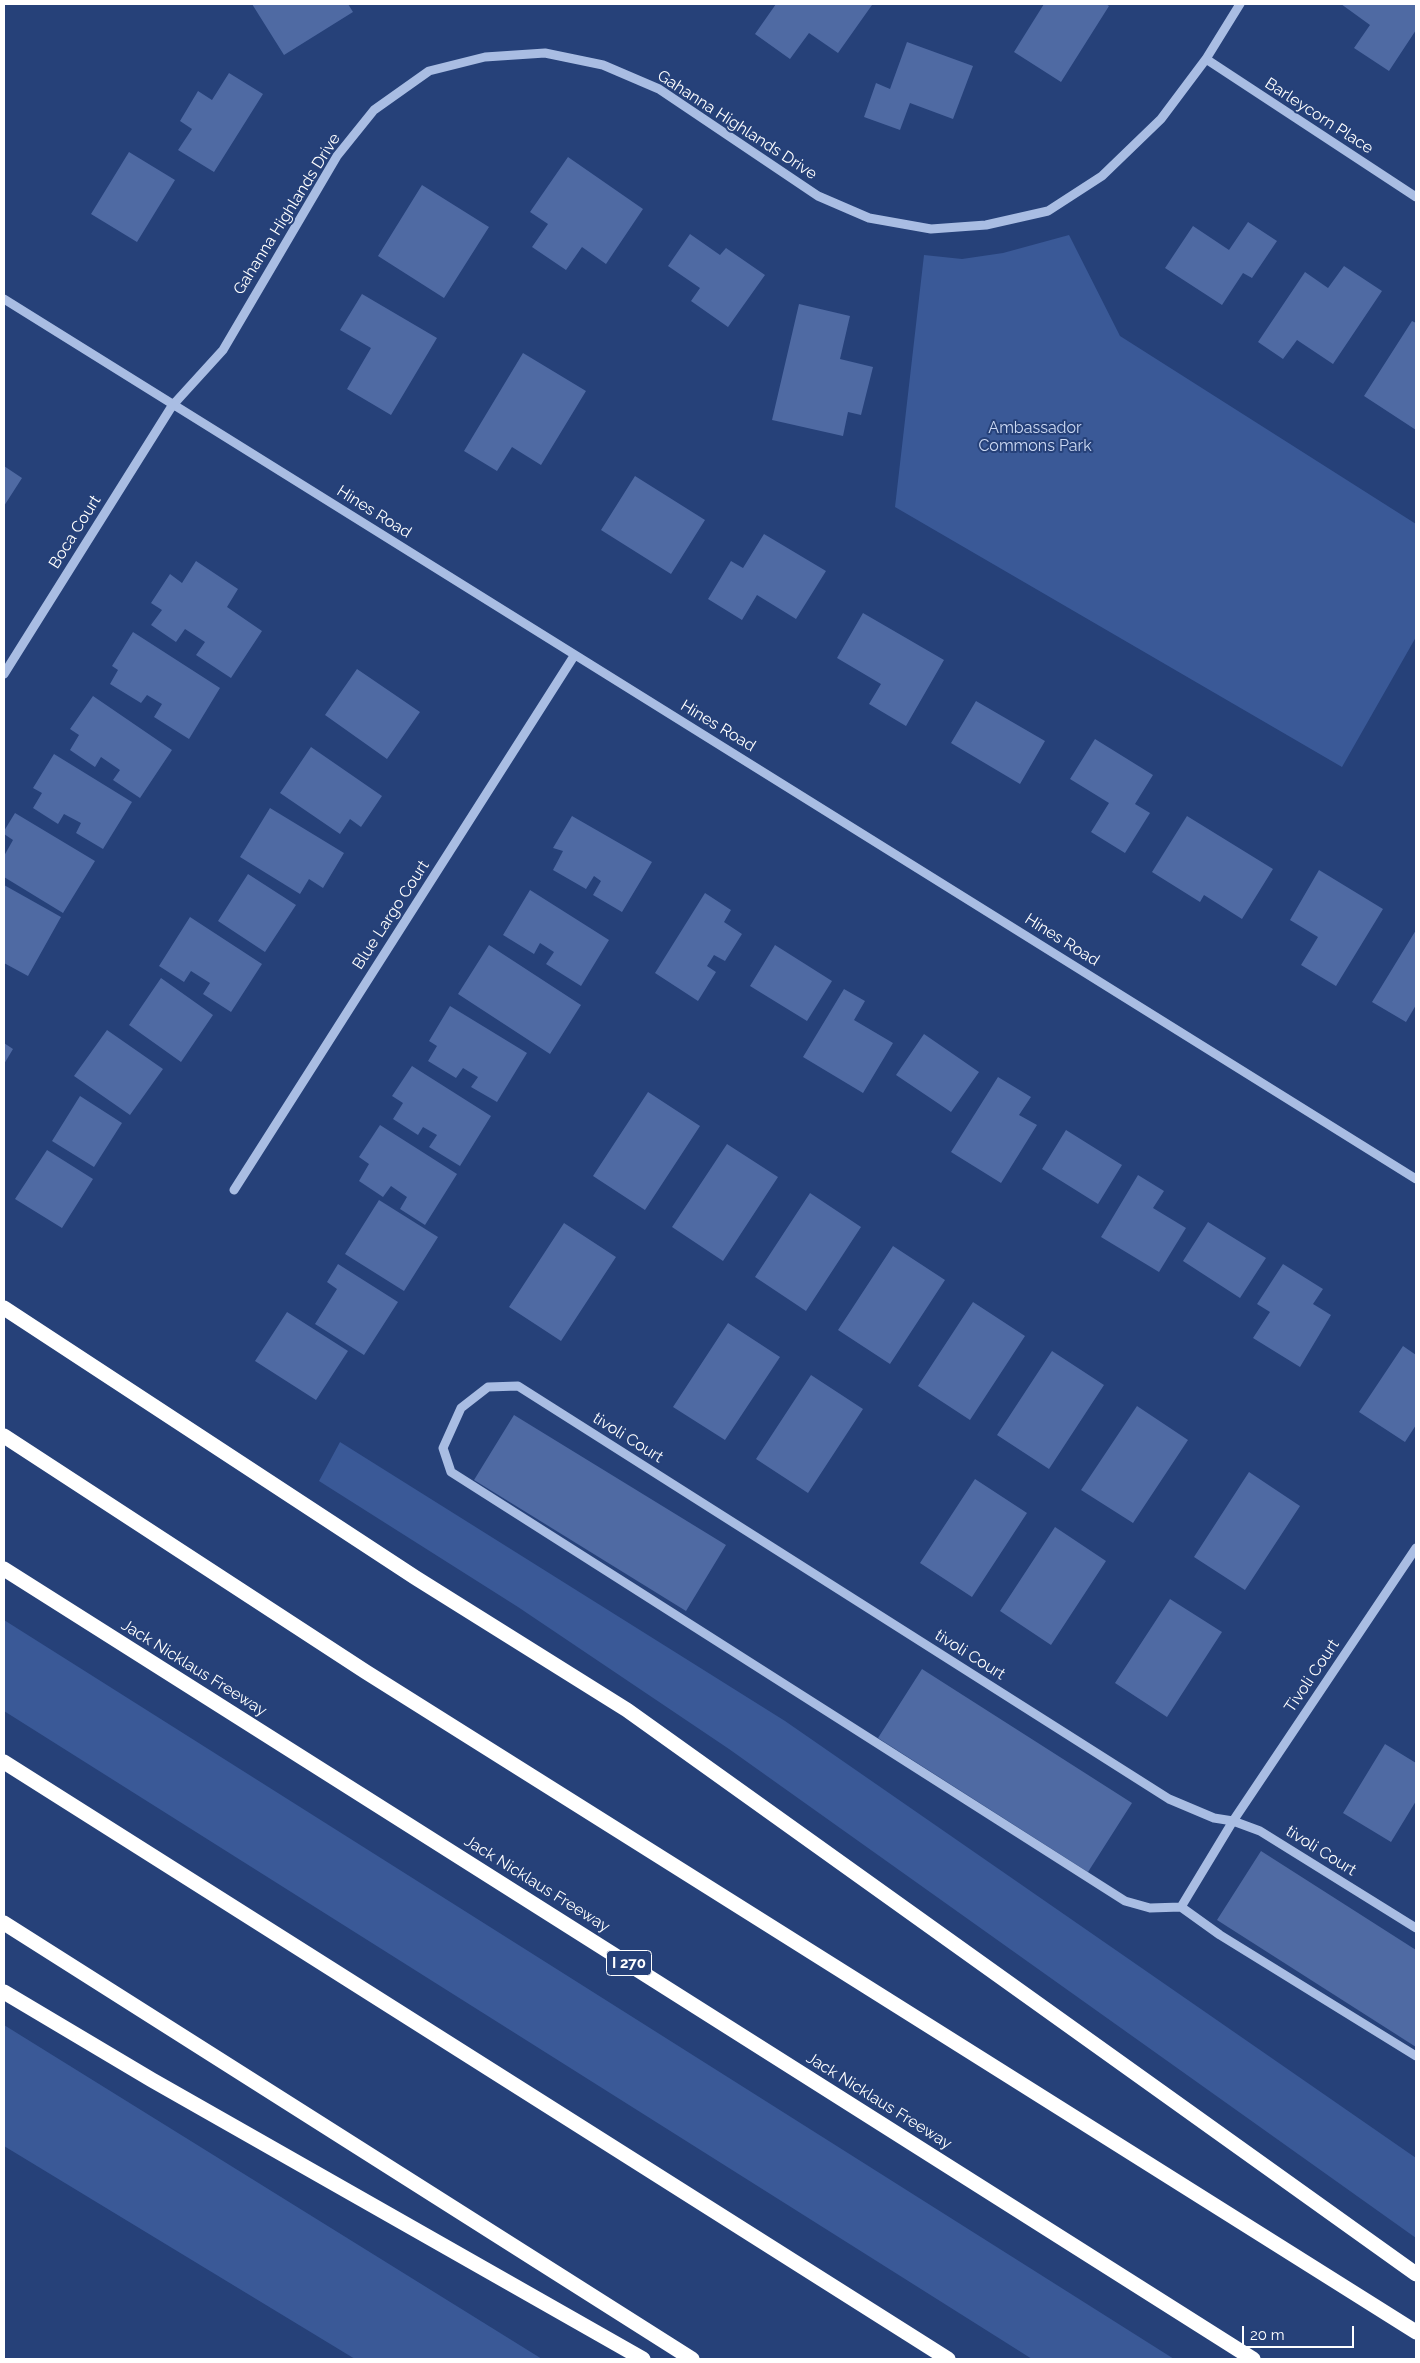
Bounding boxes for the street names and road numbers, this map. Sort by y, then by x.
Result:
street label: Gahanna Highlands Drive [654,66,820,184]
street label: Barleycorn Place [1261,74,1377,158]
street label: Gahanna Highlands Drive [229,130,345,298]
street label: Hines Road [333,482,415,542]
street label: Boca Court [45,492,105,572]
street label: Hines Road [677,696,759,756]
street label: Blue Largo Court [349,857,433,973]
street label: Hines Road [1021,910,1103,970]
street label: tivoli Court [589,1409,667,1467]
street label: Jack Nicklaus Freeway [118,1615,270,1721]
street label: tivoli Court [931,1626,1009,1684]
street label: Tivoli Court [1281,1636,1343,1716]
street label: tivoli Court [1282,1822,1360,1880]
street label: Jack Nicklaus Freeway [461,1831,613,1937]
road number: I 270 [606,1950,652,1976]
street label: Jack Nicklaus Freeway [803,2048,955,2154]

